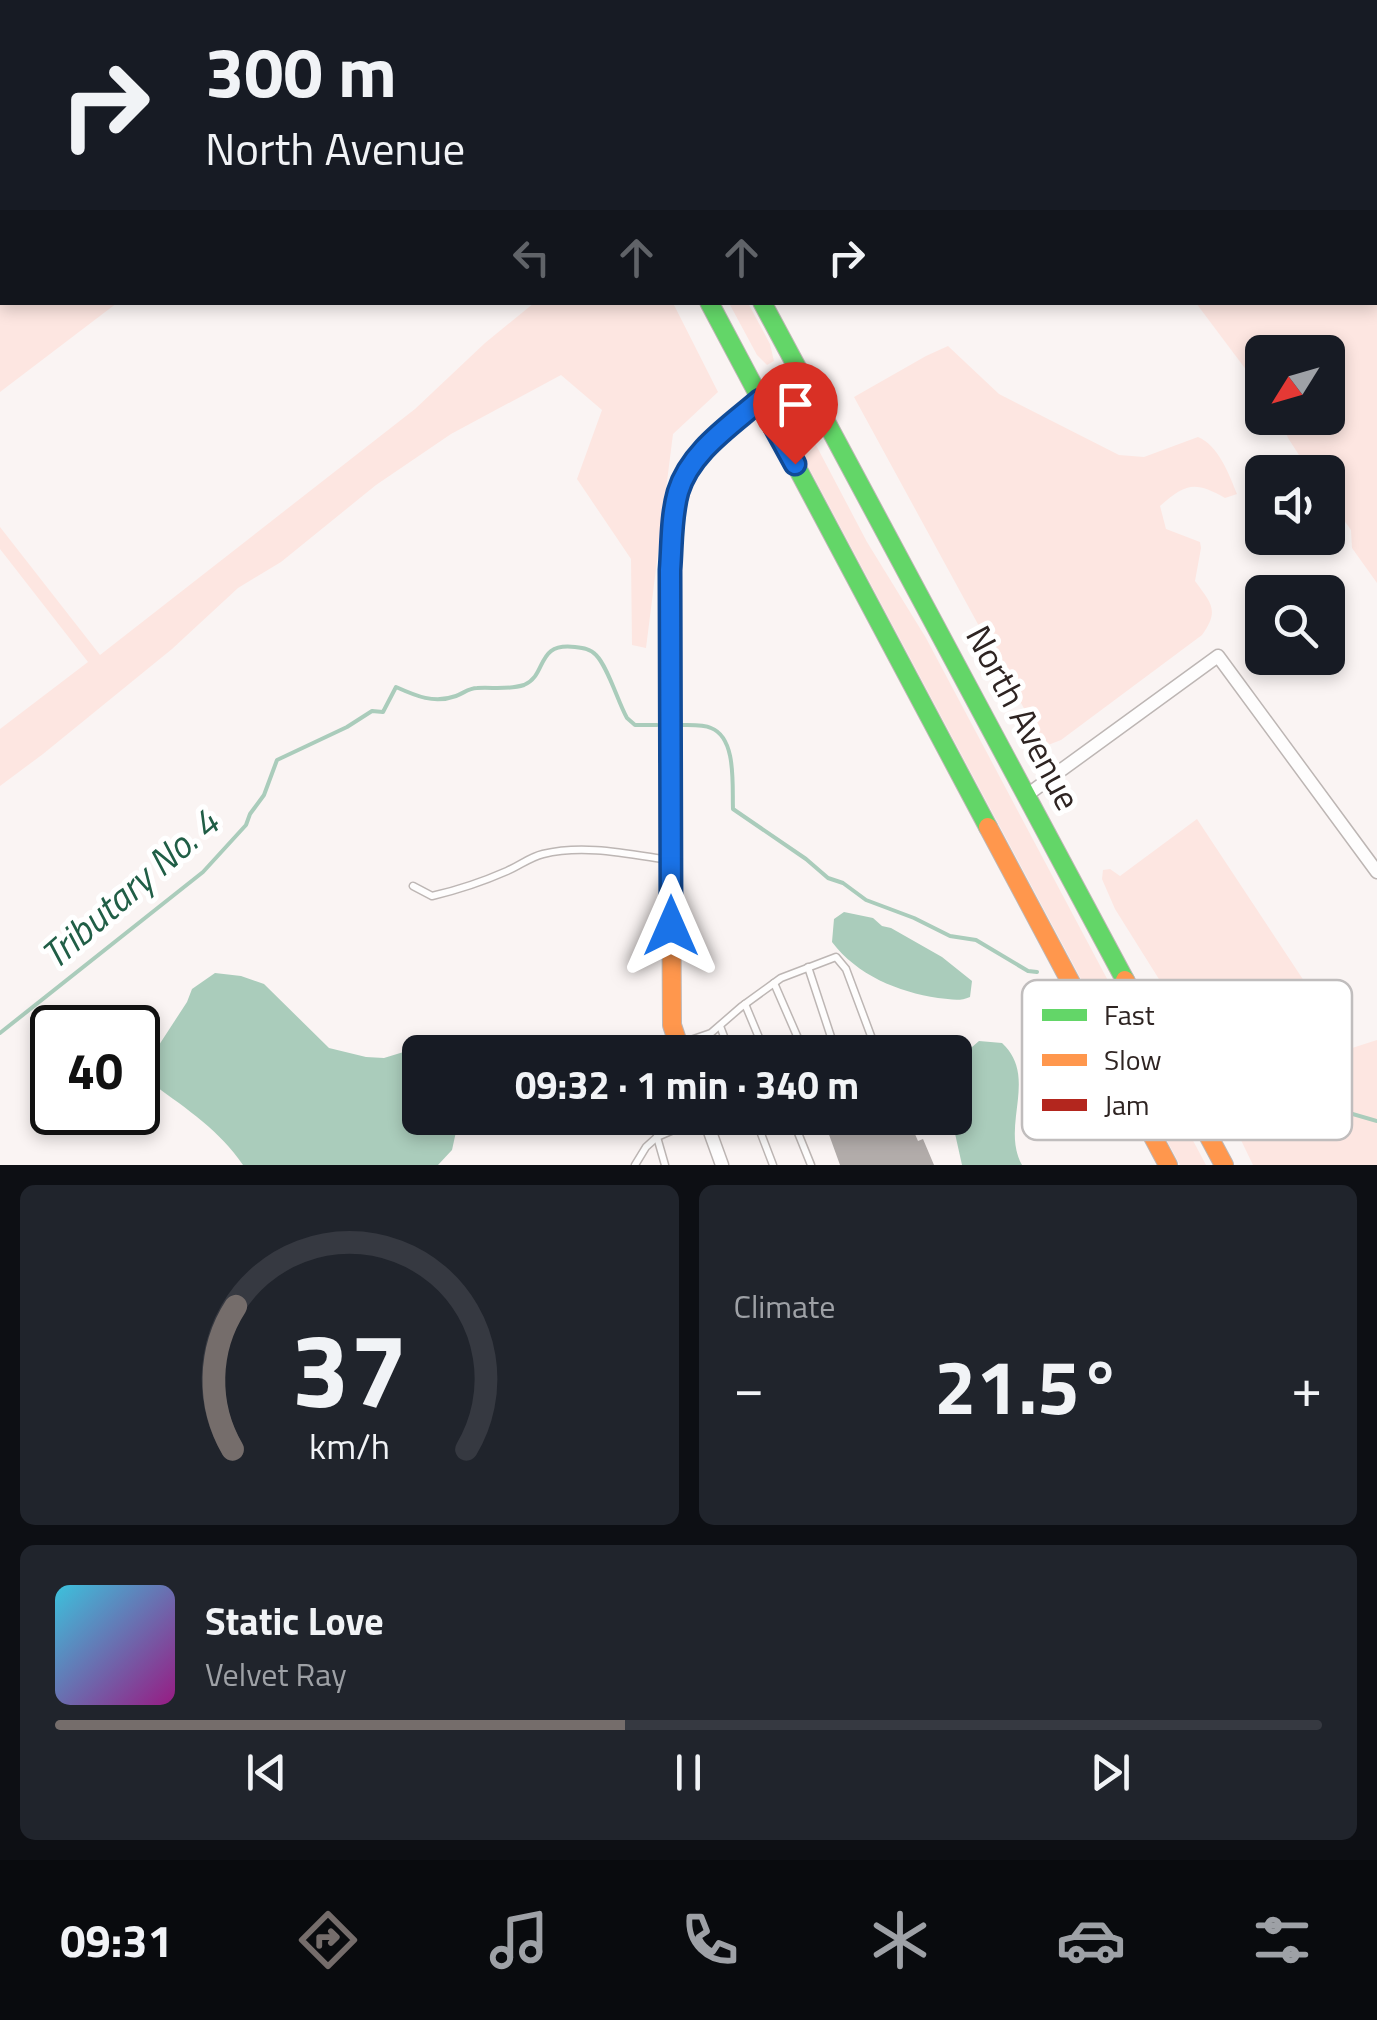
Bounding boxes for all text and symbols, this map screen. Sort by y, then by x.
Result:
text: 300 m [205,18,397,124]
icon: right [40,40,170,170]
text: North Avenue [205,114,465,182]
icon: left [504,230,559,285]
icon: ahead [609,230,664,285]
icon: ahead [714,230,769,285]
icon: right [819,230,874,285]
north arrow [1245,335,1345,435]
map controls [1245,335,1345,675]
pin [753,362,838,465]
icon: arrive [768,377,823,432]
button: sound [1245,455,1345,555]
button: search [1245,575,1345,675]
street label: North Avenue [953,616,1095,820]
water label: Tributary No. 4 [27,794,232,982]
position arrow [619,874,723,978]
legend [1022,980,1352,1140]
text: Fast [1104,993,1155,1036]
speed limit sign: 40 [30,1005,160,1135]
text: Slow [1104,1038,1162,1081]
text: 09:32 · 1 min · 340 m [515,1056,859,1114]
text: Jam [1104,1083,1150,1126]
text: Climate [734,1282,835,1330]
text: 37 [291,1289,407,1447]
text: 21.5° [934,1329,1121,1443]
text: − [734,1345,764,1428]
text: + [1291,1345,1322,1428]
text: km/h [309,1418,390,1473]
text: Static Love [205,1592,384,1650]
text: Velvet Ray [205,1650,347,1698]
icon: previous [239,1745,294,1800]
icon: pause [661,1745,716,1800]
icon: next [1083,1745,1138,1800]
icon: directions [293,1905,363,1975]
icon: music [484,1905,554,1975]
icon: phone [675,1905,745,1975]
icon: climate [865,1905,935,1975]
icon: car [1056,1905,1126,1975]
icon: filters [1247,1905,1317,1975]
text: 09:31 [60,1906,173,1974]

